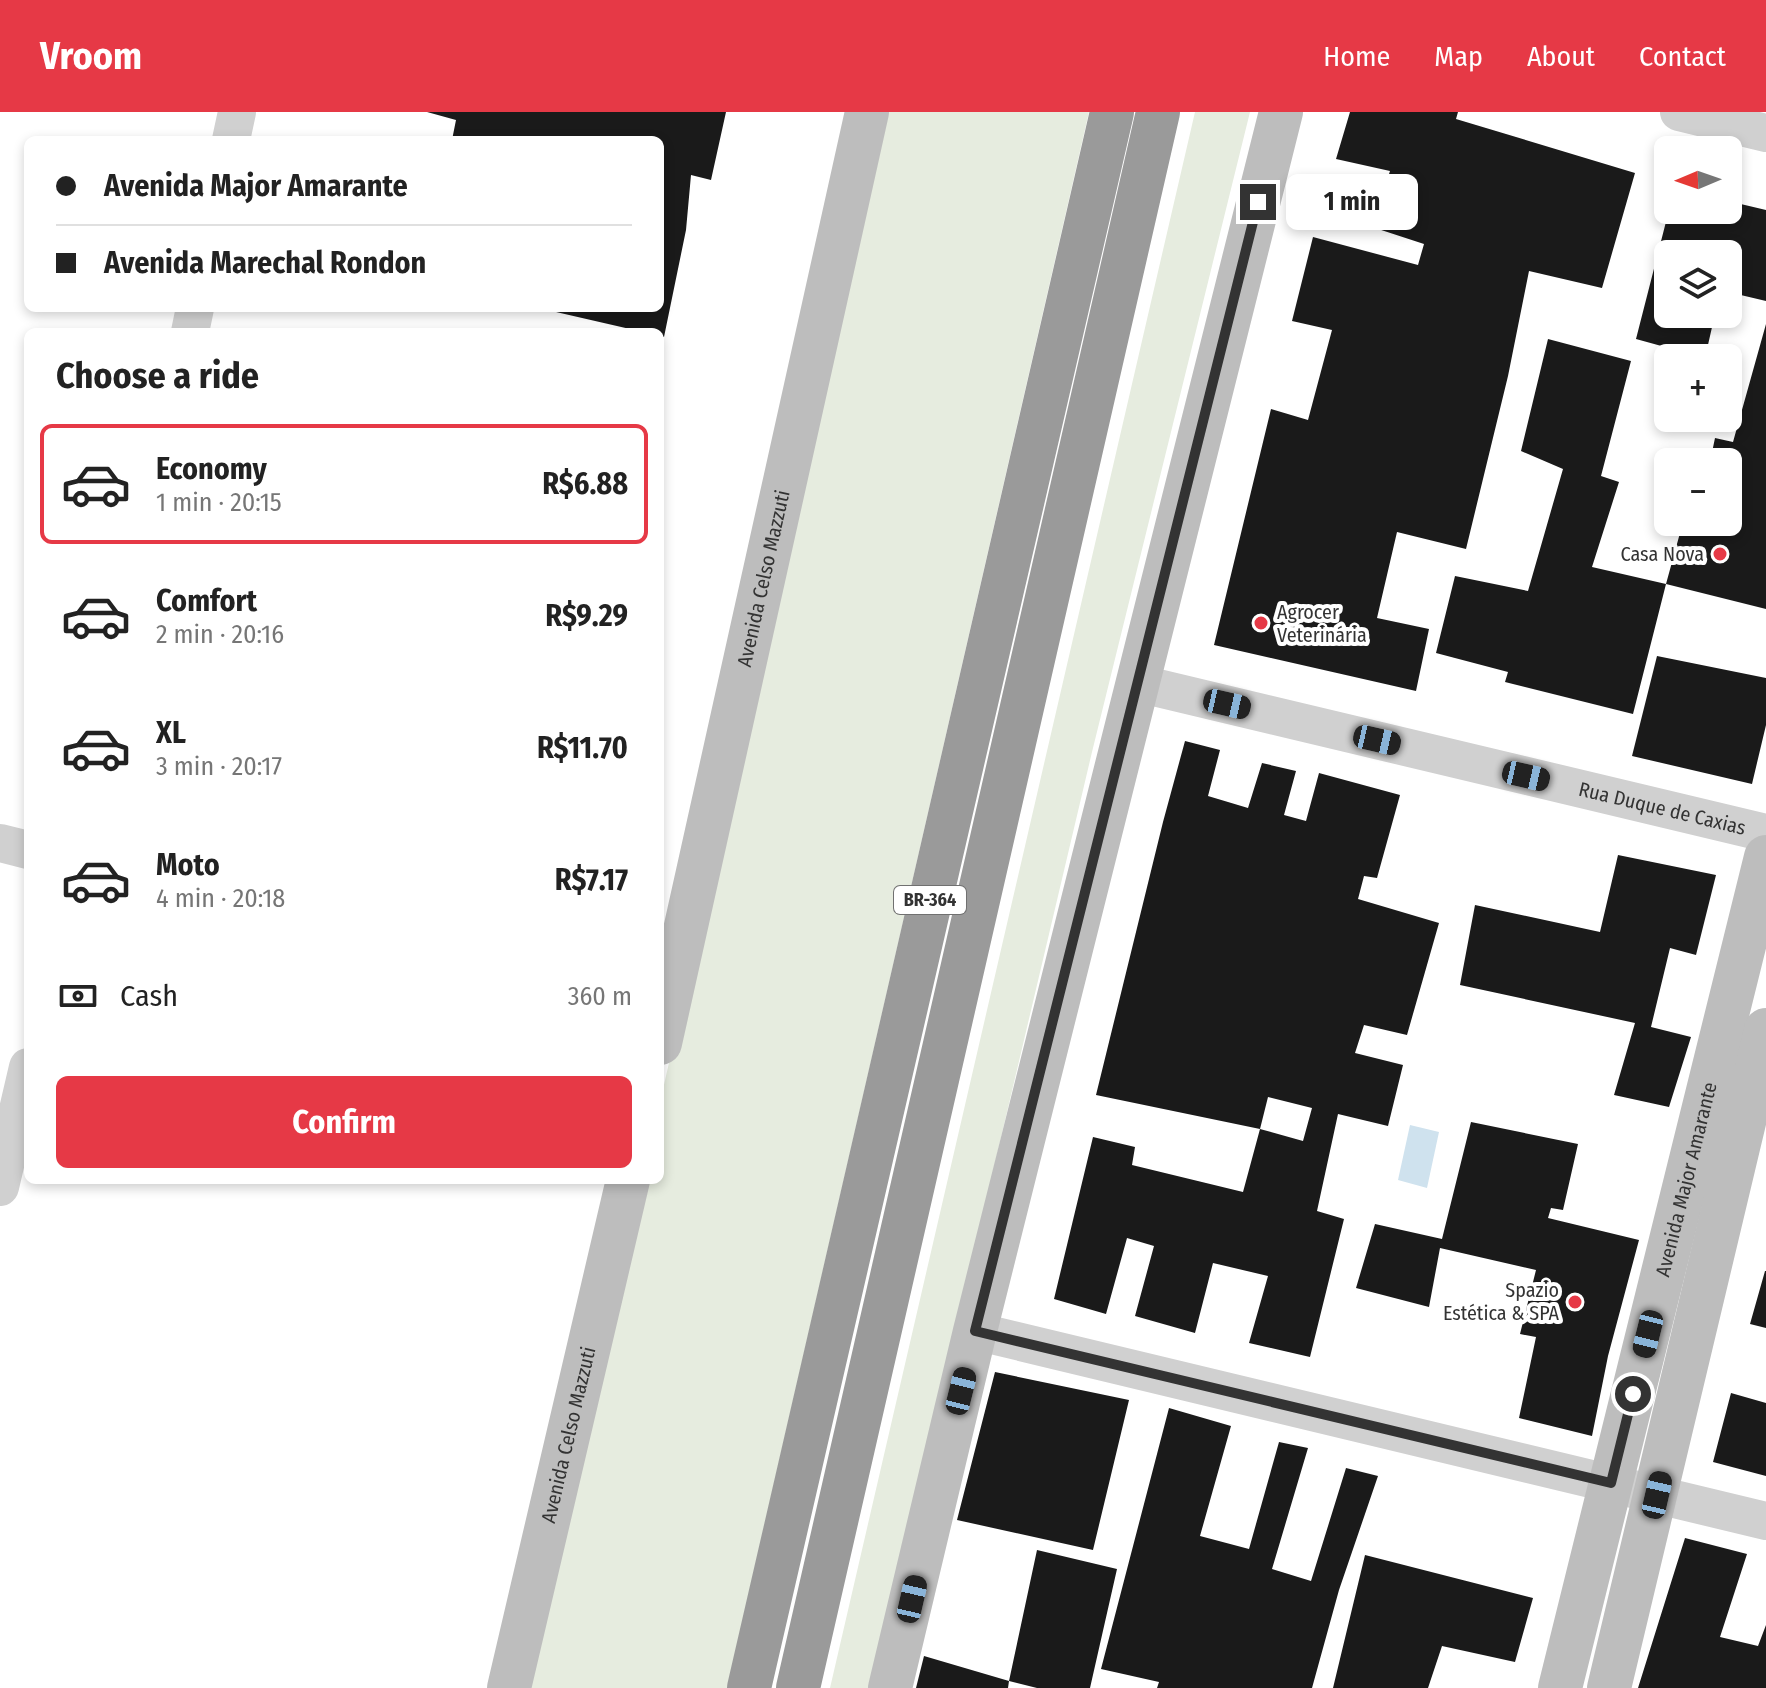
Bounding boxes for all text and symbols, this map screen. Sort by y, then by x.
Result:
text: Vroom [40,33,142,79]
text: Home [1323,40,1390,73]
text: Map [1434,40,1483,73]
text: About [1527,40,1595,73]
text: Contact [1639,40,1726,73]
north arrow [1654,136,1742,224]
map controls [1654,136,1742,536]
text: Avenida Major Amarante [104,168,408,204]
callout: 1 min [1286,174,1418,230]
route end [1240,184,1276,220]
text: 1 min [1324,186,1380,217]
button: layers [1654,240,1742,328]
text: Avenida Marechal Rondon [104,245,426,281]
button: + [1654,344,1742,432]
text: Choose a ride [56,354,259,398]
icon: car [60,448,132,520]
button: − [1654,448,1742,536]
text: Economy [156,451,267,487]
text: R$6.88 [542,466,628,502]
text: 1 min · 20:15 [156,487,282,518]
street label: Avenida Celso Mazzuti [732,488,795,669]
place label: Casa Nova [1620,542,1704,566]
marker: Casa Nova [1711,545,1729,563]
icon: car [60,580,132,652]
text: Comfort [156,583,257,619]
text: R$9.29 [545,598,628,634]
place label: Agrocer Veterinária [1277,600,1367,647]
marker: Agrocer Veterinária [1252,614,1270,632]
text: 2 min · 20:16 [156,619,284,650]
car [1201,687,1253,721]
icon: car [60,712,132,784]
text: XL [156,715,186,751]
car [1351,723,1403,757]
text: R$11.70 [537,730,628,766]
text: 3 min · 20:17 [156,751,282,782]
car [1500,759,1552,793]
street label: Rua Duque de Caxias [1576,777,1748,840]
icon: car [60,844,132,916]
text: Moto [156,847,220,883]
text: R$7.17 [555,862,628,898]
text: 4 min · 20:18 [156,883,285,914]
road number: BR-364 [894,886,966,914]
icon: cash [56,974,100,1018]
text: Cash [120,978,178,1014]
text: 360 m [568,981,632,1012]
button: Confirm [56,1076,632,1168]
street label: Avenida Major Amarante [1650,1080,1722,1279]
place label: Spazio Estética & SPA [1443,1278,1559,1325]
marker: Spazio Estética & SPA [1566,1293,1584,1311]
car [1631,1308,1665,1360]
street label: Avenida Celso Mazzuti [536,1344,601,1525]
car [944,1365,978,1417]
route start [1615,1376,1651,1412]
car [1640,1469,1674,1521]
car [895,1573,929,1625]

